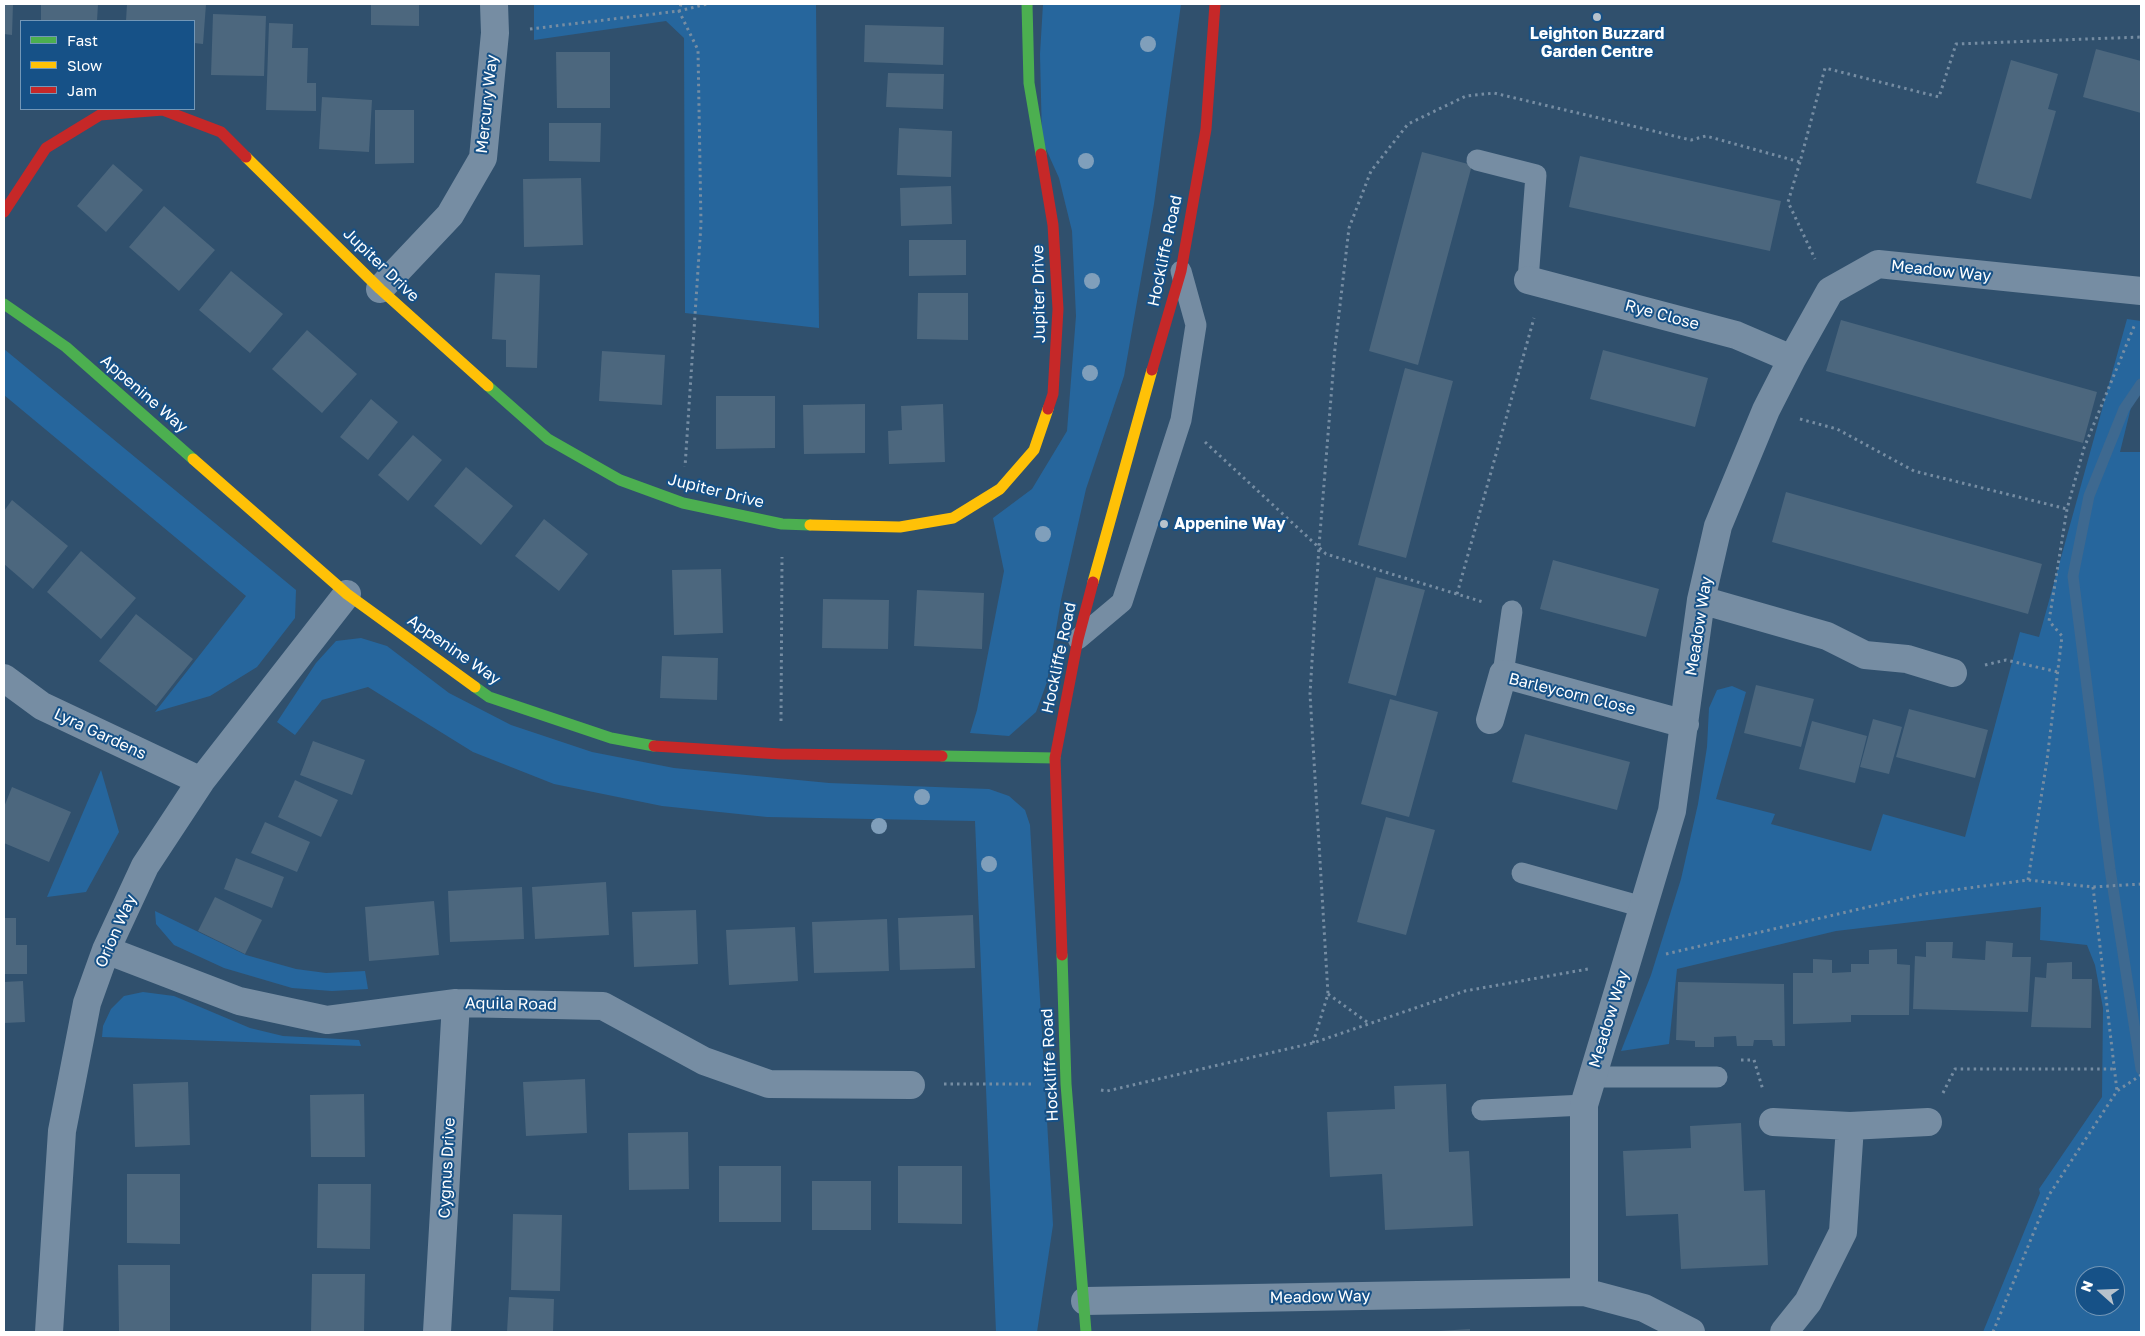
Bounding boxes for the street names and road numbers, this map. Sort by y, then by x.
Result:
street label: Mercury Way [472,53,502,155]
street label: Hockliffe Road [1144,194,1186,308]
street label: Jupiter Drive [339,224,423,306]
street label: Jupiter Drive [1029,245,1049,343]
street label: Meadow Way [1890,256,1992,286]
street label: Rye Close [1623,296,1701,334]
street label: Appenine Way [96,351,192,437]
street label: Jupiter Drive [666,470,766,512]
street label: Meadow Way [1682,575,1716,677]
street label: Hockliffe Road [1038,601,1080,715]
street label: Appenine Way [404,611,504,689]
street label: Barleycorn Close [1507,669,1637,719]
street label: Lyra Gardens [51,704,149,764]
street label: Orion Way [91,891,141,971]
street label: Meadow Way [1585,968,1633,1070]
street label: Aquila Road [465,994,557,1014]
street label: Hockliffe Road [1037,1008,1063,1122]
street label: Cygnus Drive [435,1117,459,1219]
street label: Meadow Way [1269,1287,1371,1307]

